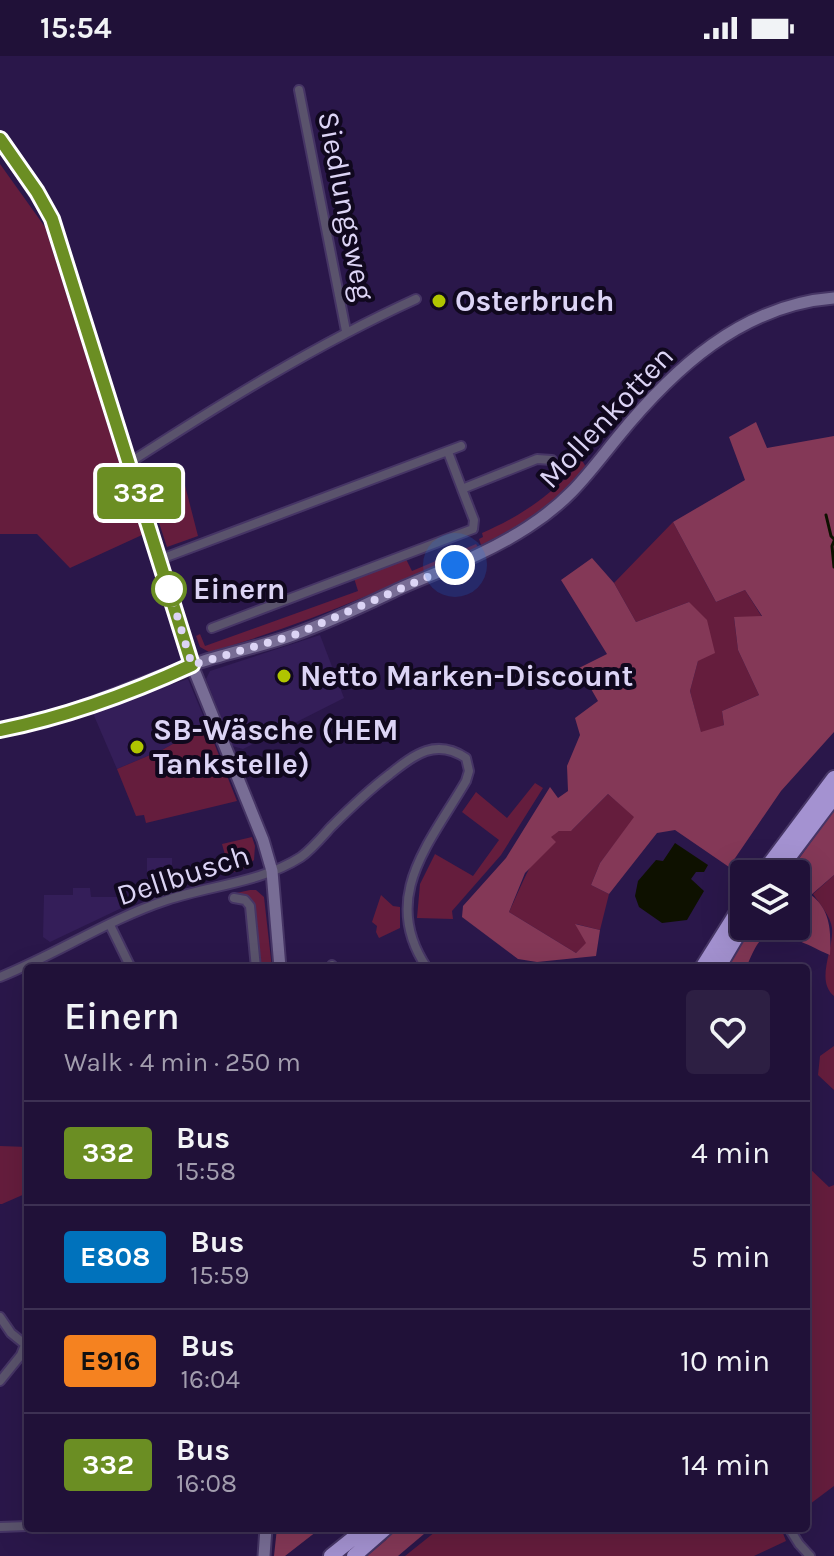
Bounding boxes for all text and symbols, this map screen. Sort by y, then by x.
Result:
text: 15:54 [40,10,112,46]
street label: Siedlungsweg [310,108,382,304]
place label: Osterbruch [455,283,614,319]
marker: Osterbruch [430,292,448,310]
street label: Mollenkotten [531,338,681,496]
line badge: 332 [93,467,185,519]
text: 332 [113,476,165,509]
your location [435,545,475,585]
place label: Einern [193,571,286,607]
marker: Einern [152,572,186,606]
place label: Netto Marken-Discount [300,658,633,694]
marker: Netto Marken-Discount [275,667,293,685]
place label: SB-Wäsche (HEM Tankstelle) [153,712,398,782]
marker: SB-Wäsche (HEM Tankstelle) [128,738,146,756]
street label: Dellbusch [112,837,254,913]
map controls [730,860,810,940]
button: layers [730,860,810,940]
button: heart [686,990,770,1074]
text: Einern [64,994,180,1039]
text: Walk · 4 min · 250 m [64,1047,301,1078]
text: Bus [176,1120,230,1156]
text: 4 min [691,1135,770,1171]
text: 332 [82,1136,134,1169]
text: 15:58 [176,1156,236,1187]
text: Bus [190,1224,244,1260]
text: 5 min [691,1239,770,1275]
text: E808 [80,1240,150,1273]
text: 15:59 [190,1260,249,1291]
text: Bus [180,1328,235,1364]
text: 10 min [680,1343,770,1379]
text: E916 [80,1344,140,1377]
text: 16:04 [180,1364,240,1395]
text: Bus [176,1432,230,1468]
text: 14 min [681,1447,770,1483]
text: 332 [82,1448,134,1481]
text: 16:08 [176,1468,237,1499]

